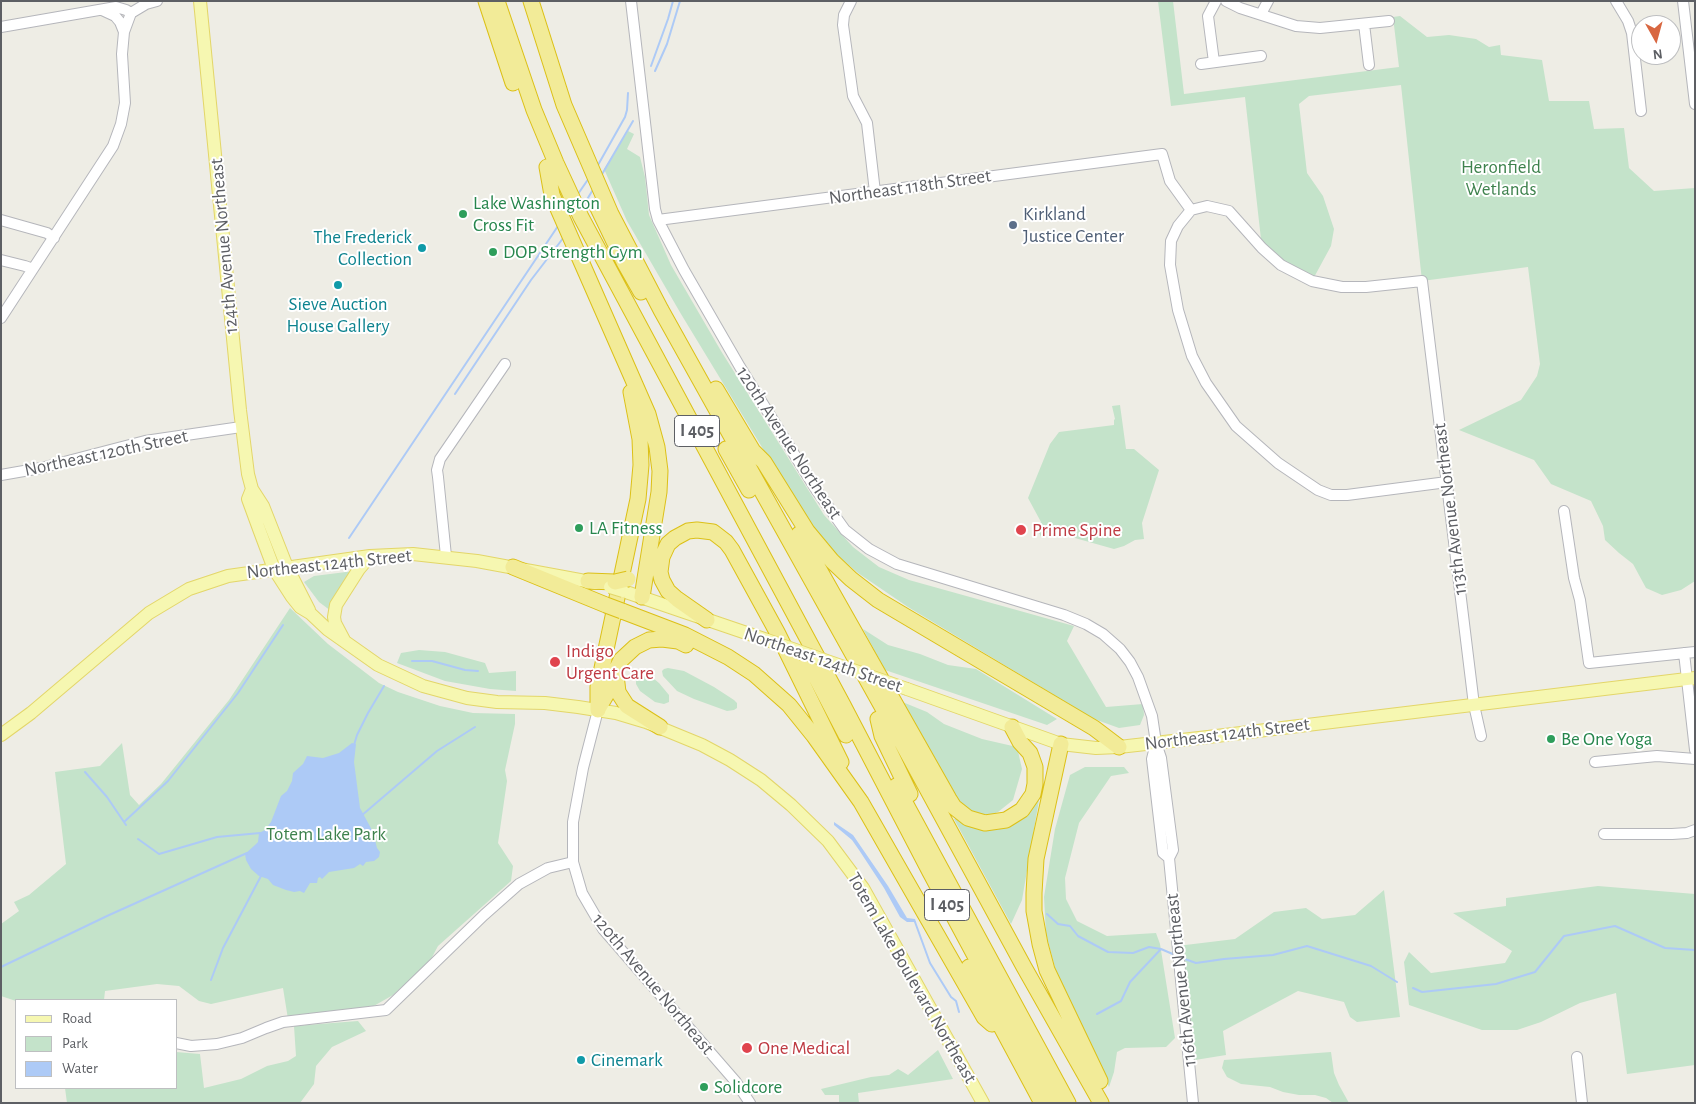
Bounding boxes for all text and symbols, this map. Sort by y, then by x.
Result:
north arrow [1631,15,1681,65]
text: N [1652,46,1663,61]
park label: Heronfield Wetlands [1461,156,1541,200]
street label: 124th Avenue Northeast [205,157,243,335]
street label: Northeast 118th Street [827,164,993,210]
place label: Lake Washington Cross Fit [473,192,600,236]
place label: Kirkland Justice Center [1023,203,1124,247]
marker: Lake Washington Cross Fit [457,208,469,220]
marker: Kirkland Justice Center [1007,219,1019,231]
place label: The Frederick Collection [313,226,412,270]
place label: DOP Strength Gym [503,241,643,263]
marker: The Frederick Collection [416,242,428,254]
marker: DOP Strength Gym [487,246,499,258]
marker: Sieve Auction House Gallery [332,279,344,291]
place label: Sieve Auction House Gallery [286,293,390,337]
street label: 120th Avenue Northeast [731,362,847,524]
road number: I 405 [674,416,720,446]
street label: 113th Avenue Northeast [1428,422,1472,596]
street label: Northeast 120th Street [22,425,190,481]
place label: LA Fitness [589,517,663,539]
place label: Prime Spine [1032,519,1121,541]
marker: LA Fitness [573,522,585,534]
marker: Prime Spine [1014,523,1028,537]
street label: Northeast 124th Street [245,544,413,584]
street label: Northeast 124th Street [741,622,905,698]
place label: Indigo Urgent Care [566,640,654,684]
marker: Indigo Urgent Care [548,655,562,669]
street label: Northeast 124th Street [1143,713,1311,755]
place label: Be One Yoga [1561,728,1653,750]
marker: Be One Yoga [1545,733,1557,745]
park label: Totem Lake Park [266,823,386,845]
street label: Totem Lake Boulevard Northeast [842,869,982,1087]
road number: I 405 [924,890,970,920]
street label: 116th Avenue Northeast [1161,892,1201,1068]
street label: 120th Avenue Northeast [587,909,719,1059]
legend [15,999,178,1089]
text: Road [62,1011,92,1026]
text: Park [62,1036,88,1051]
place label: One Medical [758,1037,850,1059]
marker: One Medical [740,1041,754,1055]
place label: Cinemark [591,1049,663,1071]
marker: Cinemark [575,1054,587,1066]
text: Water [62,1061,98,1076]
place label: Solidcore [714,1076,782,1098]
marker: Solidcore [698,1081,710,1093]

